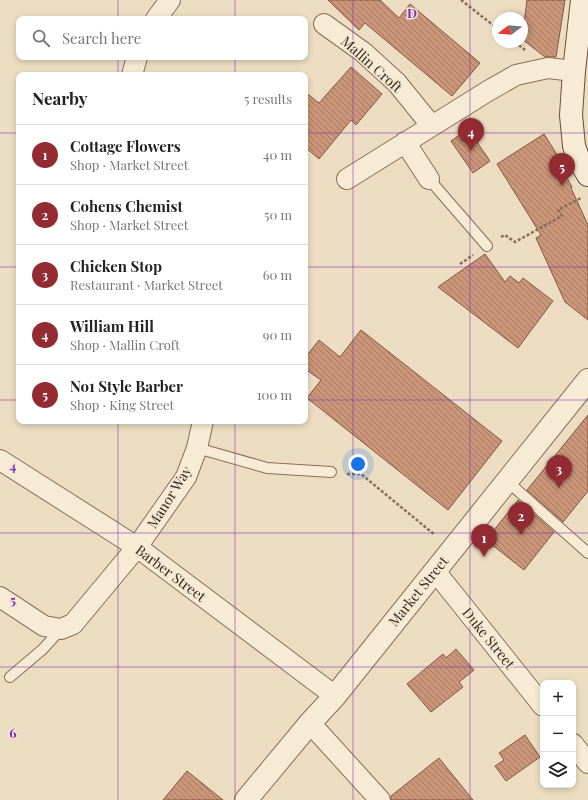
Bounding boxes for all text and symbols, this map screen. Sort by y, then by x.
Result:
text: D [407,4,417,21]
north arrow [492,12,528,48]
search box [16,16,308,60]
icon: search [30,27,52,49]
text: Search here [62,28,141,48]
street label: Mallin Croft [337,32,407,97]
text: Nearby [32,87,87,109]
text: 5 results [244,90,292,107]
pin: 4 [458,118,484,151]
text: Cottage Flowers [70,136,181,156]
text: 1 [43,146,47,163]
text: 40 m [263,146,292,163]
pin: 5 [549,153,575,186]
text: Shop · Market Street [70,156,188,173]
text: Cohens Chemist [70,196,183,216]
text: 2 [42,206,48,223]
text: 50 m [264,206,292,223]
text: Shop · Market Street [70,216,188,233]
text: Chicken Stop [70,256,162,276]
text: 3 [42,266,48,283]
text: 60 m [263,266,292,283]
text: Restaurant · Market Street [70,276,223,293]
text: William Hill [70,316,154,336]
text: 4 [42,326,48,343]
text: 90 m [263,326,292,343]
text: Shop · Mallin Croft [70,336,180,353]
text: No1 Style Barber [70,376,183,396]
text: 5 [42,386,48,403]
text: 100 m [257,386,292,403]
text: Shop · King Street [70,396,174,413]
your location [348,454,368,474]
pin: 3 [546,455,572,488]
text: 4 [10,457,17,474]
street label: Manor Way [142,462,196,532]
pin: 2 [508,502,534,535]
pin: 1 [471,524,497,557]
street label: Barber Street [132,540,211,606]
street label: Market Street [384,551,453,630]
text: 5 [10,591,16,608]
street label: Duke Street [458,603,520,673]
map controls [540,680,576,788]
button: + [540,680,576,716]
button: − [540,716,576,752]
text: 6 [9,724,17,741]
button: layers [540,752,576,788]

